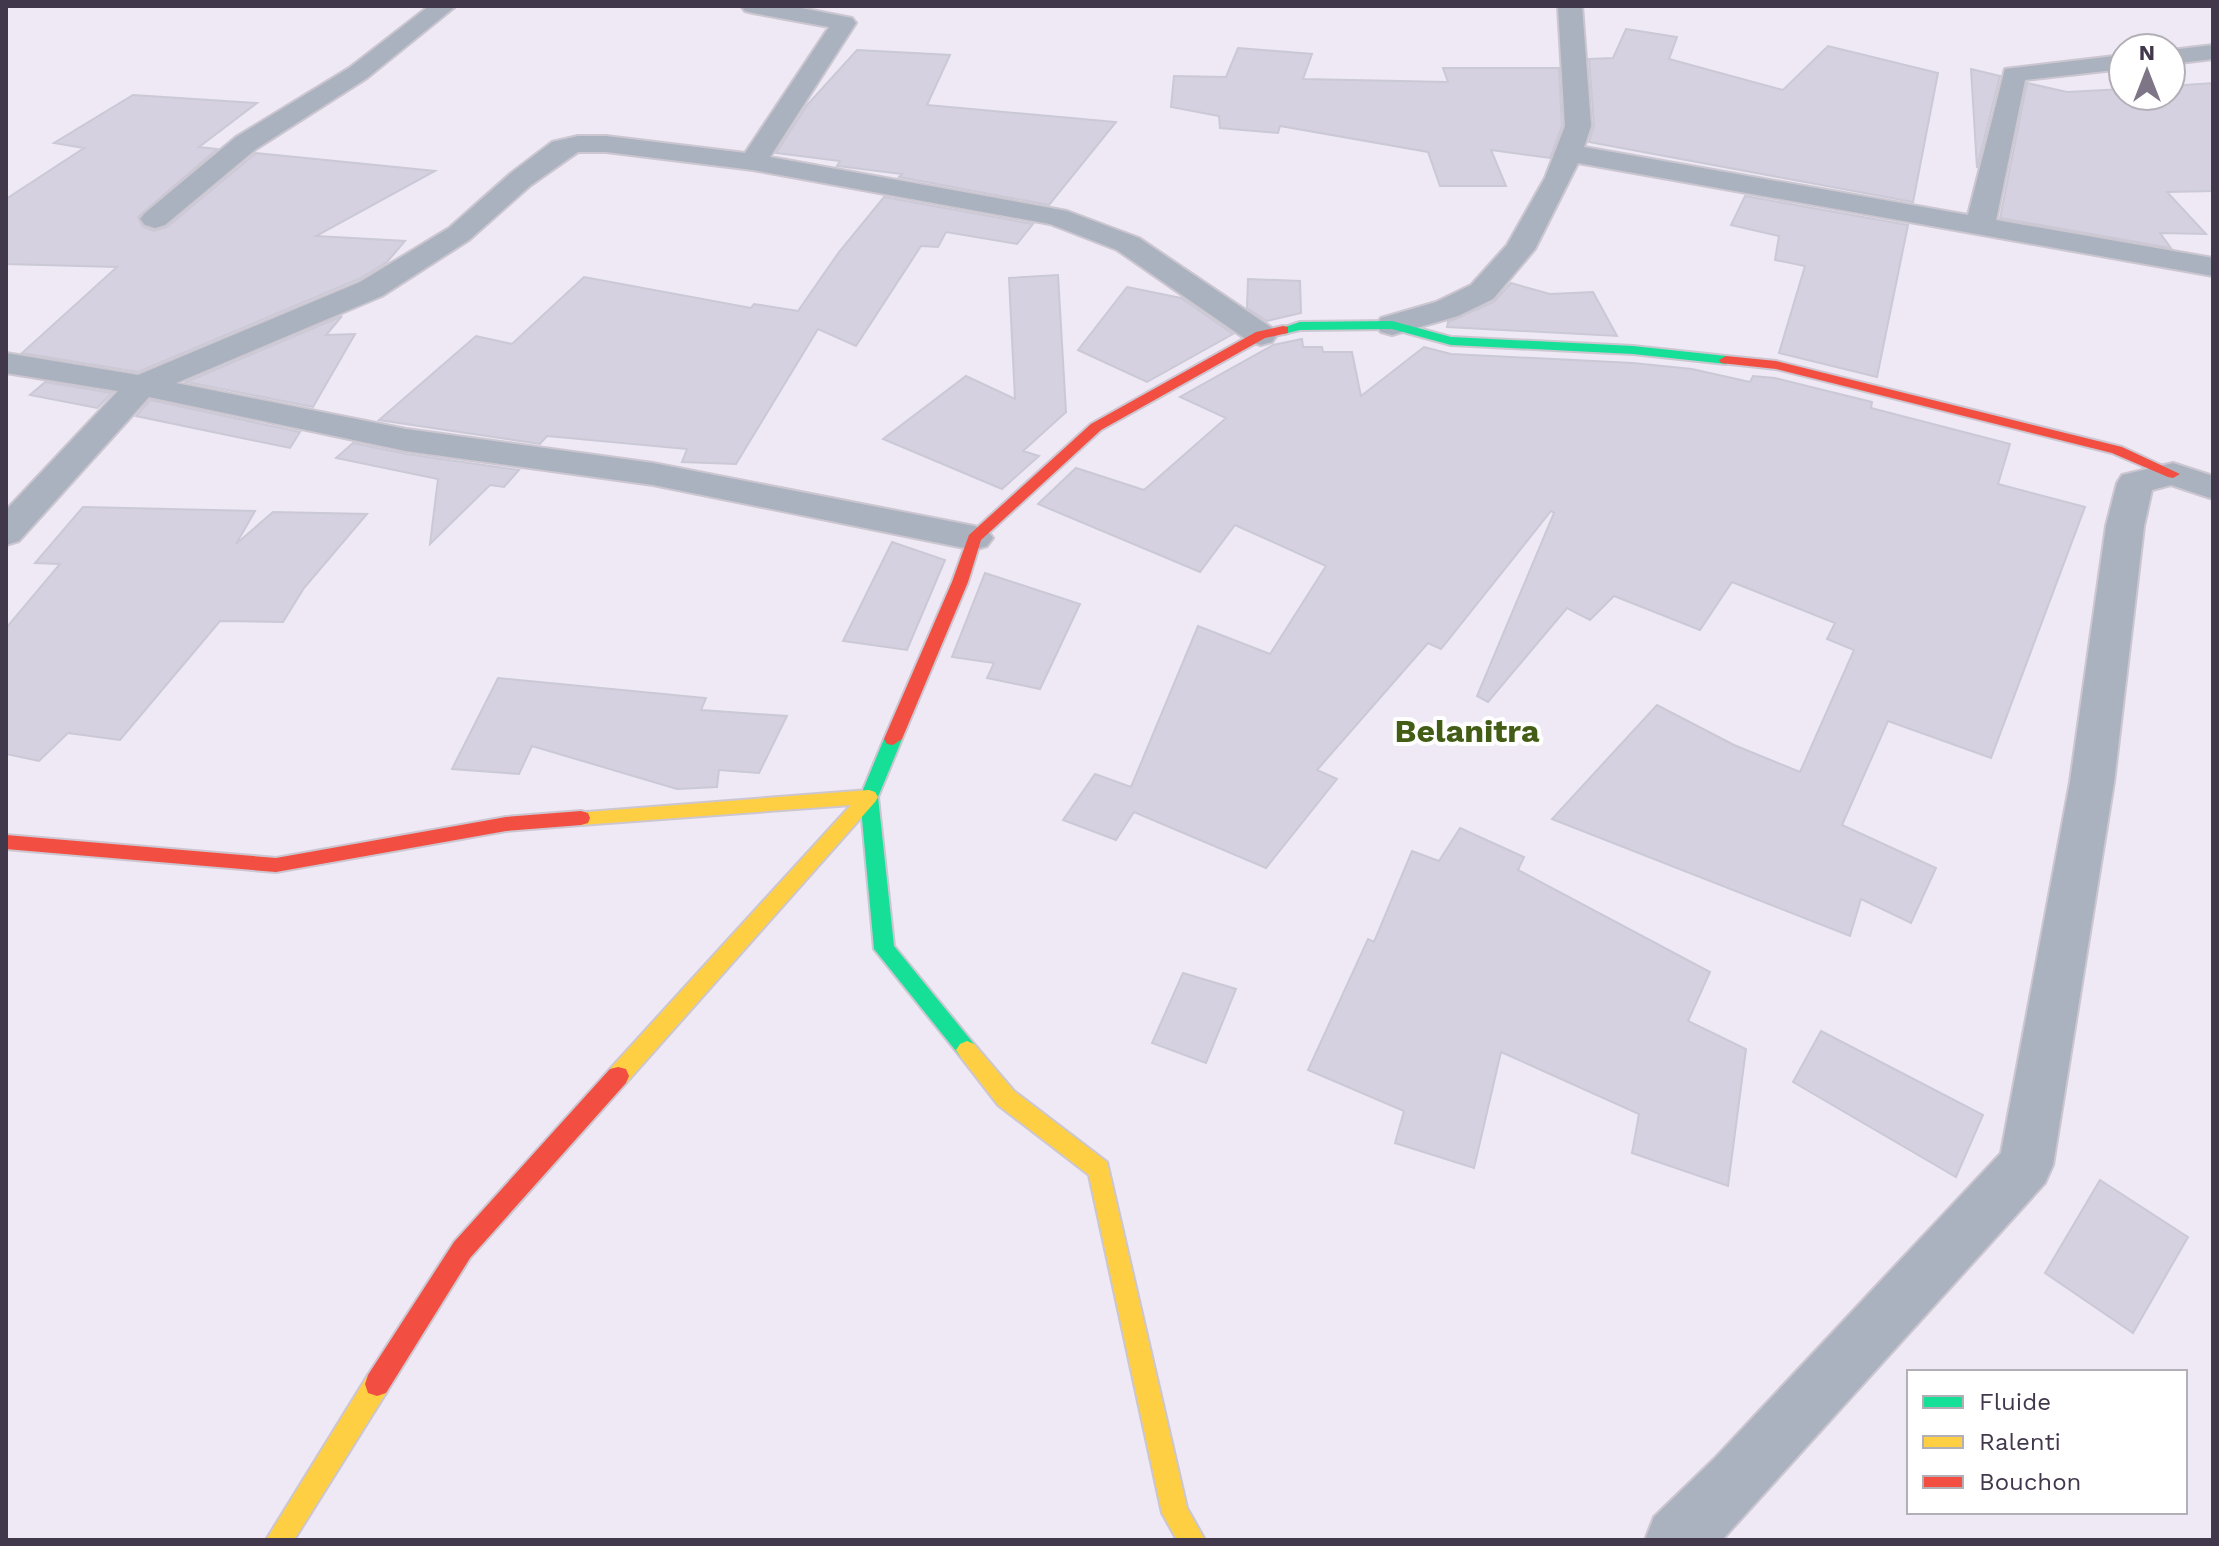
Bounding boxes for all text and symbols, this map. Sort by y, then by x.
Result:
north arrow [2107,32,2187,112]
text: N [2139,40,2155,65]
district label: Belanitra [1395,712,1540,750]
legend [1907,1370,2187,1514]
text: Fluide [1979,1388,2051,1416]
text: Ralenti [1979,1428,2061,1456]
text: Bouchon [1979,1468,2081,1496]

